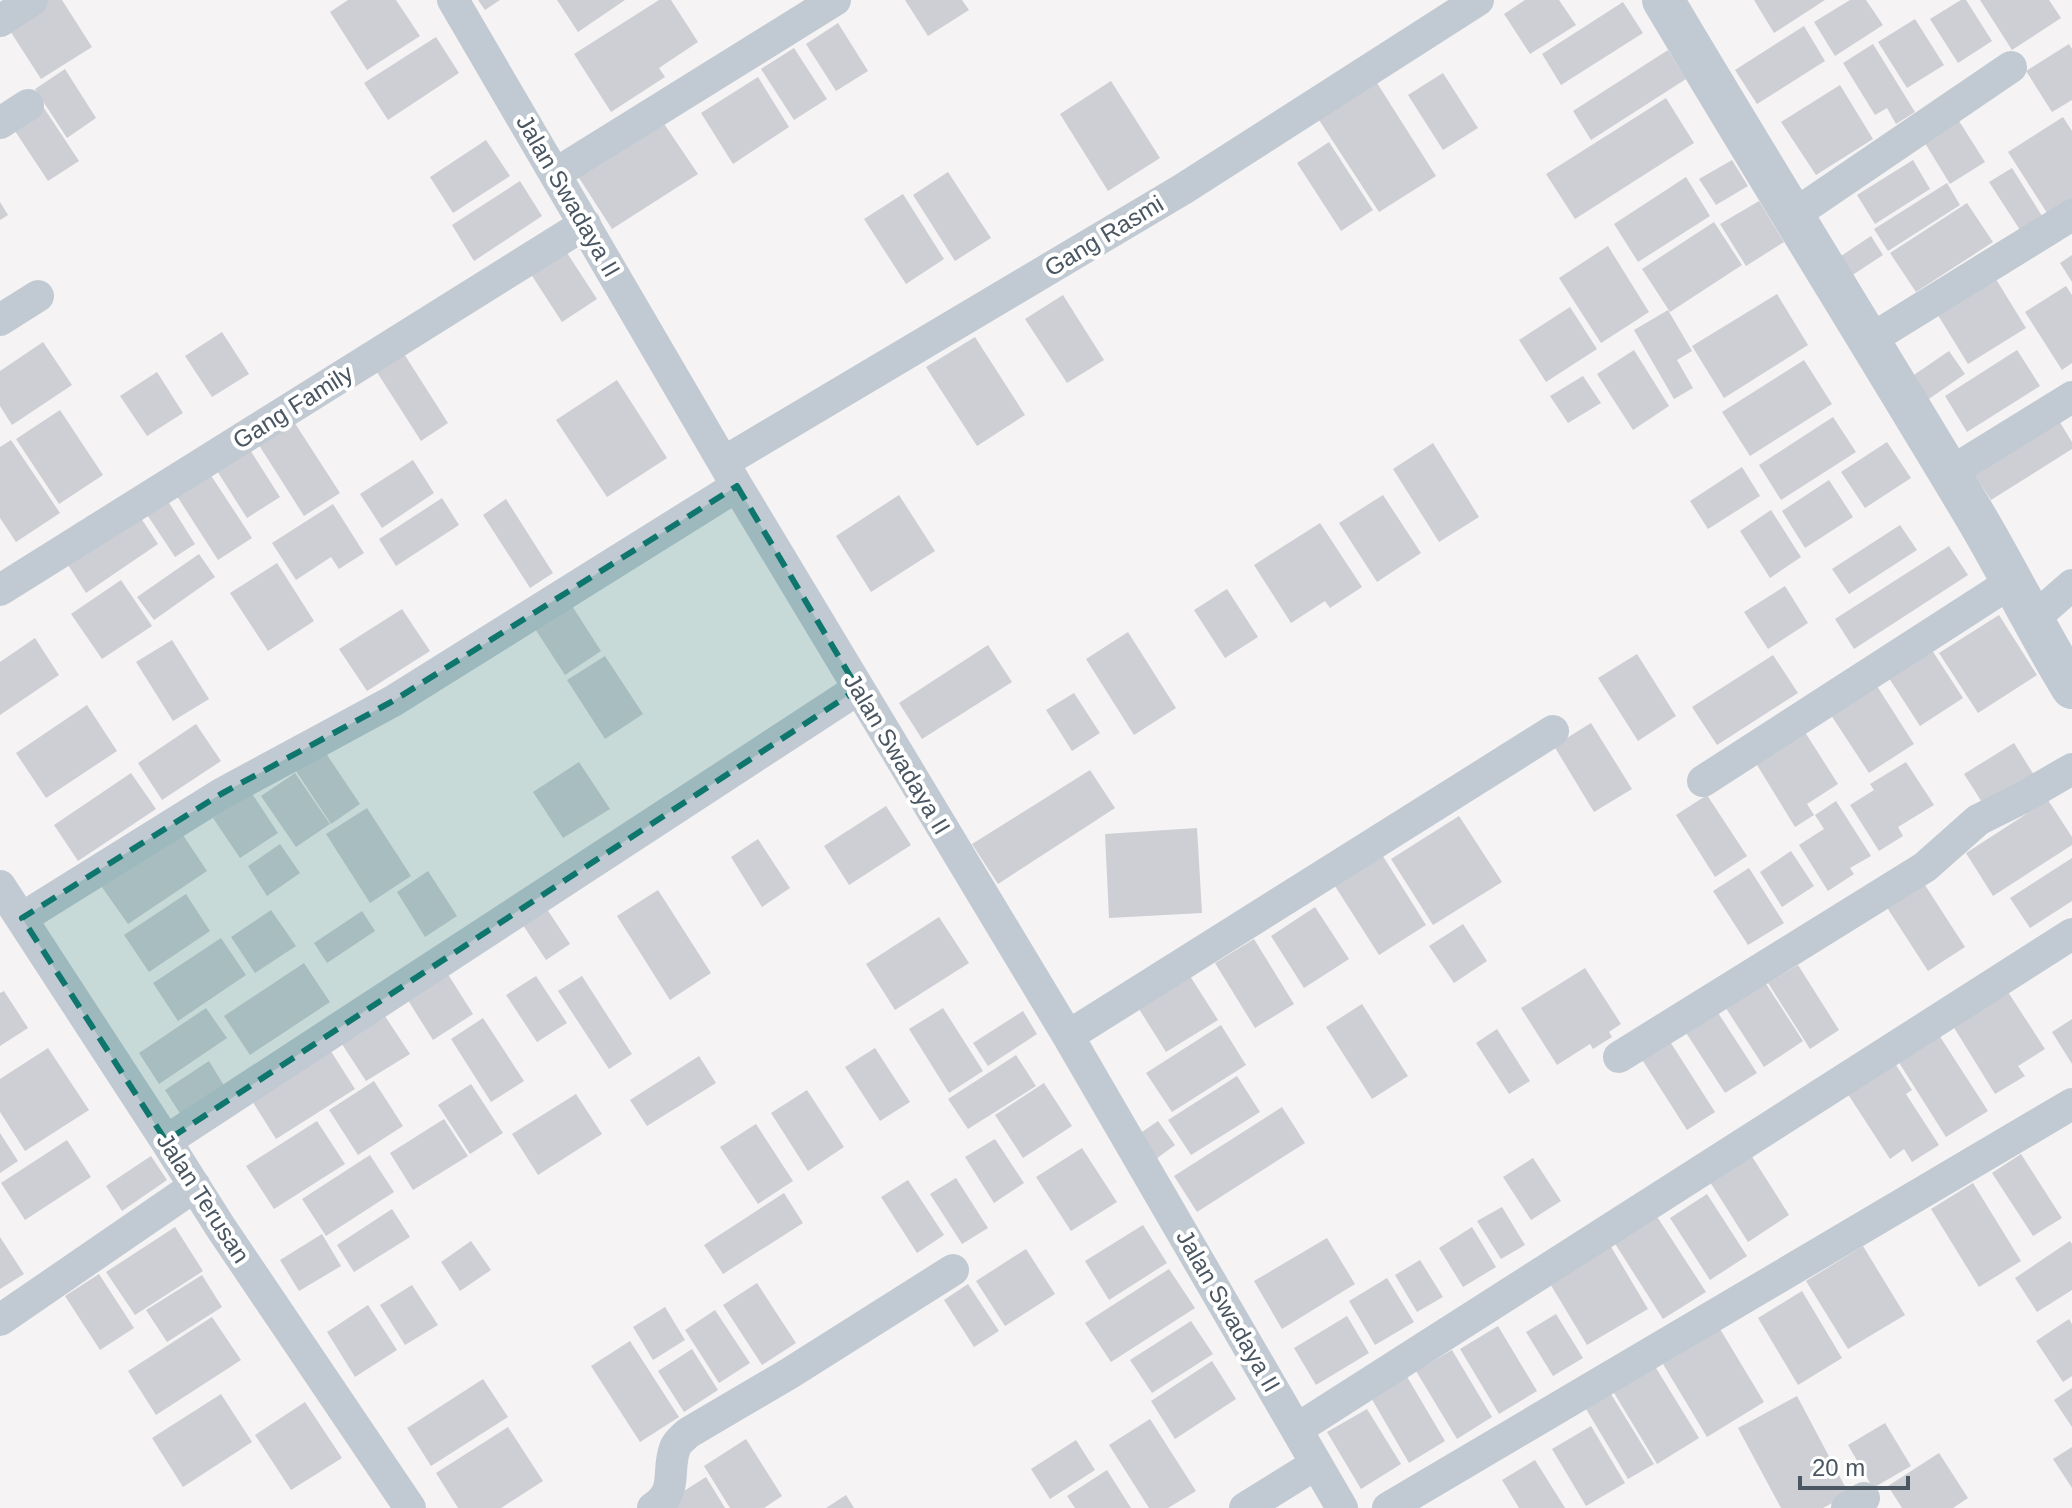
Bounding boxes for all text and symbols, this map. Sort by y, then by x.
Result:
street label: Jalan Swadaya II [511,110,626,282]
street label: Gang Rasmi [1040,190,1168,281]
street label: Gang Family [228,359,358,454]
street label: Jalan Swadaya II [839,668,956,839]
street label: Jalan Terusan [152,1128,255,1268]
street label: Jalan Swadaya II [1171,1225,1286,1397]
scale bar [1800,1440,1908,1490]
text: 20 m [1812,1454,1865,1481]

